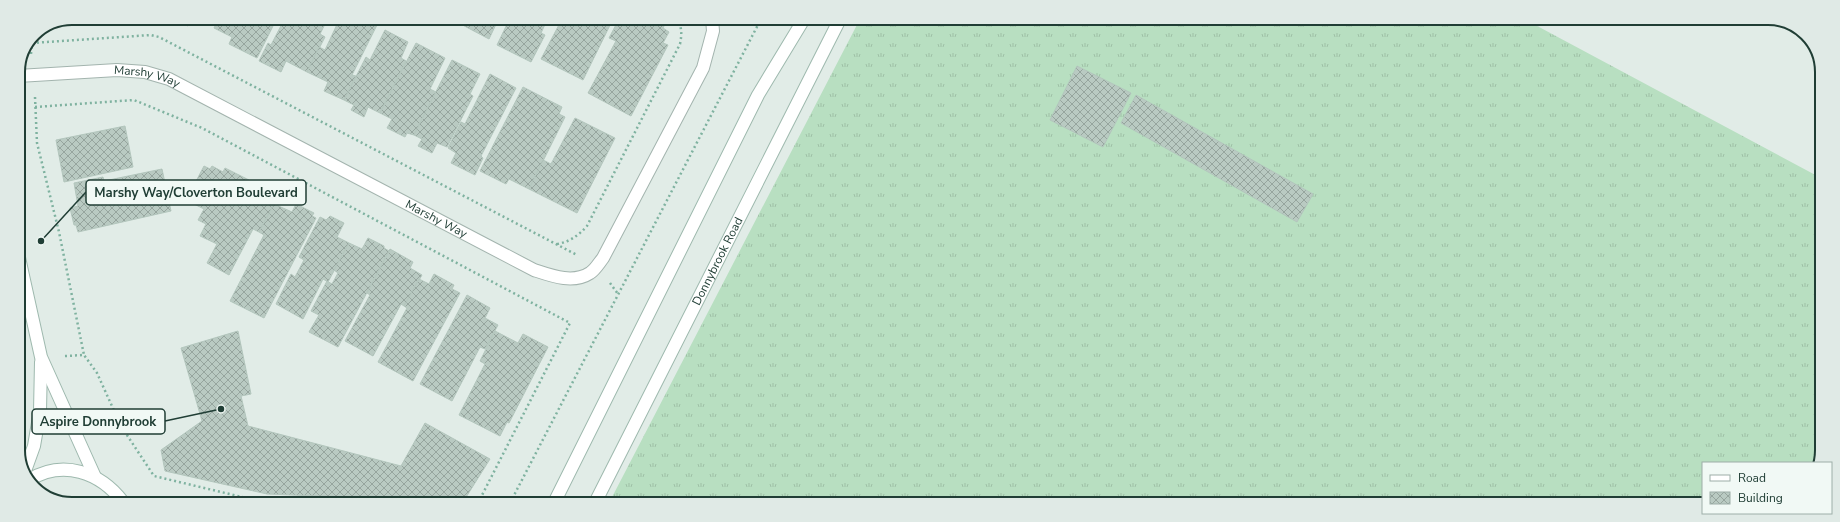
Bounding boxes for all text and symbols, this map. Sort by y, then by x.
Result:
street label: Marshy Way [113,62,184,92]
callout: Marshy Way/Cloverton Boulevard [86,180,306,205]
text: Marshy Way/Cloverton Boulevard [94,184,298,202]
street label: Marshy Way [403,196,471,242]
street label: Donnybrook Road [688,214,746,308]
callout: Aspire Donnybrook [32,409,165,434]
text: Aspire Donnybrook [40,413,157,431]
legend [1702,462,1832,514]
text: Road [1738,470,1766,486]
text: Building [1738,490,1783,506]

